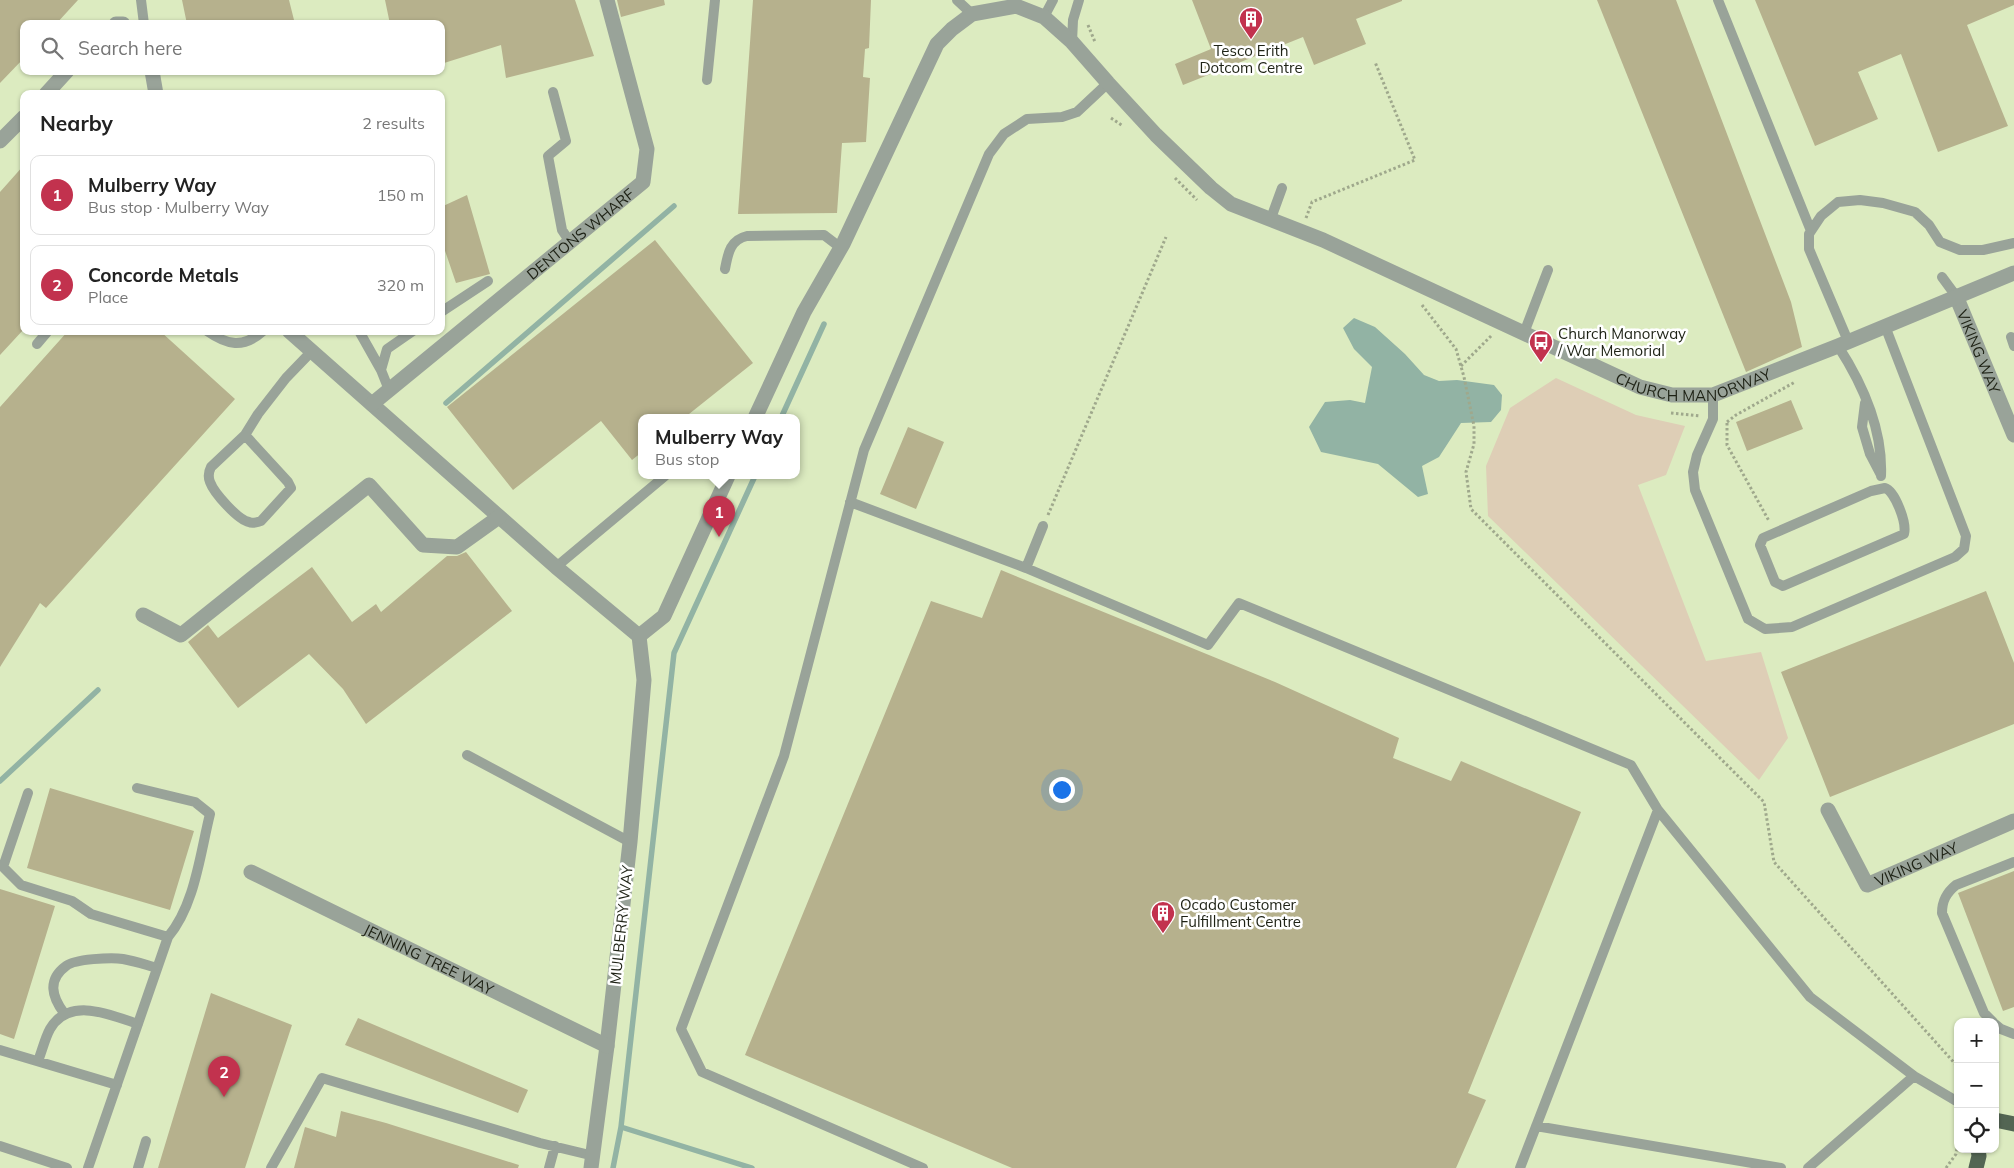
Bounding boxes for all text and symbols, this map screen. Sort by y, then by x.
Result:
building icon: Tesco Erith Dotcom Centre [1238,6,1264,40]
search box [20,20,445,75]
icon: search [38,34,66,62]
text: Search here [78,36,182,60]
place label: Tesco Erith Dotcom Centre [1199,41,1303,77]
text: Nearby [40,110,113,136]
text: 2 results [362,113,425,133]
text: Mulberry Way [88,173,216,197]
street label: DENTONS WHARF [522,184,638,283]
text: 1 [52,185,62,205]
text: 150 m [377,185,424,205]
text: Bus stop · Mulberry Way [88,197,269,217]
text: Concorde Metals [88,263,239,287]
text: 2 [52,275,62,295]
text: 320 m [377,275,424,295]
text: Place [88,287,128,307]
street label: VIKING WAY [1953,307,2005,397]
place label: Church Manorway / War Memorial [1557,324,1686,360]
bus stop icon: Church Manorway / War Memorial [1528,329,1554,363]
street label: CHURCH MANORWAY [1613,361,1773,381]
text: CHURCH MANORWAY [1613,364,1774,405]
popup [638,414,800,479]
text: Mulberry Way [655,425,783,449]
text: Bus stop [655,449,719,469]
pin: 1 [703,496,735,537]
your location [1049,777,1075,803]
street label: VIKING WAY [1871,837,1961,890]
street label: MULBERRY WAY [605,864,637,986]
place label: Ocado Customer Fulfillment Centre [1180,895,1301,931]
building icon: Ocado Customer Fulfillment Centre [1150,900,1176,934]
street label: JENNING TREE WAY [361,919,498,999]
map controls [1954,1018,1999,1153]
button: + [1954,1018,1999,1063]
pin: 2 [208,1056,240,1097]
button: − [1954,1063,1999,1108]
button: locate [1954,1108,1999,1153]

